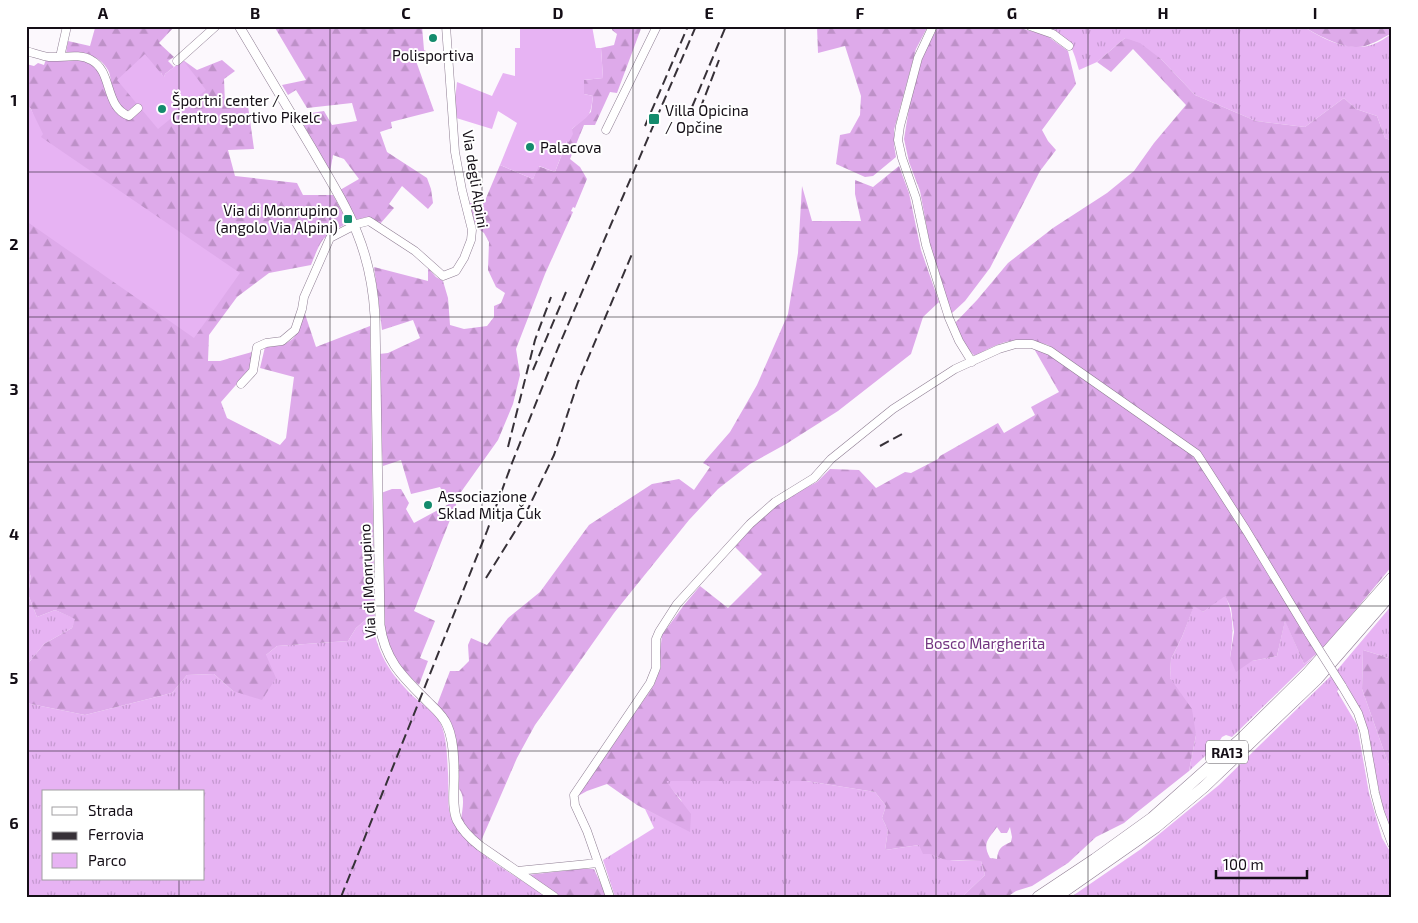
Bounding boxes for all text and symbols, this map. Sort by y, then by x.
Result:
text: A [98,3,109,22]
text: B [250,3,260,22]
text: C [401,3,411,22]
text: D [553,3,564,22]
text: E [704,3,714,22]
text: F [856,3,865,22]
text: G [1007,3,1017,22]
text: H [1157,3,1169,22]
text: I [1313,3,1317,22]
marker: Polisportiva [427,32,439,44]
place label: Polisportiva [392,46,474,64]
text: 1 [11,90,17,109]
place label: Športni center / Centro sportivo Pikelc [172,91,321,126]
place label: Villa Opicina / Opčine [665,101,749,136]
marker: Športni center / Centro sportivo Pikelc [156,103,168,115]
marker: Villa Opicina / Opčine [647,112,661,126]
street label: Via degli Alpini [459,129,493,229]
place label: Palacova [540,138,601,156]
marker: Palacova [524,141,536,153]
place label: Via di Monrupino (angolo Via Alpini) [216,201,338,236]
marker: Via di Monrupino (angolo Via Alpini) [342,213,354,225]
text: 2 [9,234,19,253]
text: 3 [9,379,19,398]
place label: Associazione Sklad Mitja Čuk [438,487,542,523]
marker: Associazione Sklad Mitja Čuk [422,499,434,511]
street label: Via di Monrupino [355,523,379,639]
text: 4 [9,524,19,543]
park label: Bosco Margherita [925,634,1045,652]
text: 5 [10,668,19,687]
road number: RA13 [1206,740,1248,764]
legend [42,790,205,880]
text: Strada [88,801,133,819]
text: 6 [9,813,19,832]
text: Ferrovia [88,825,144,843]
scale bar [1216,848,1307,880]
text: Parco [88,851,127,869]
text: 100 m [1223,855,1264,873]

